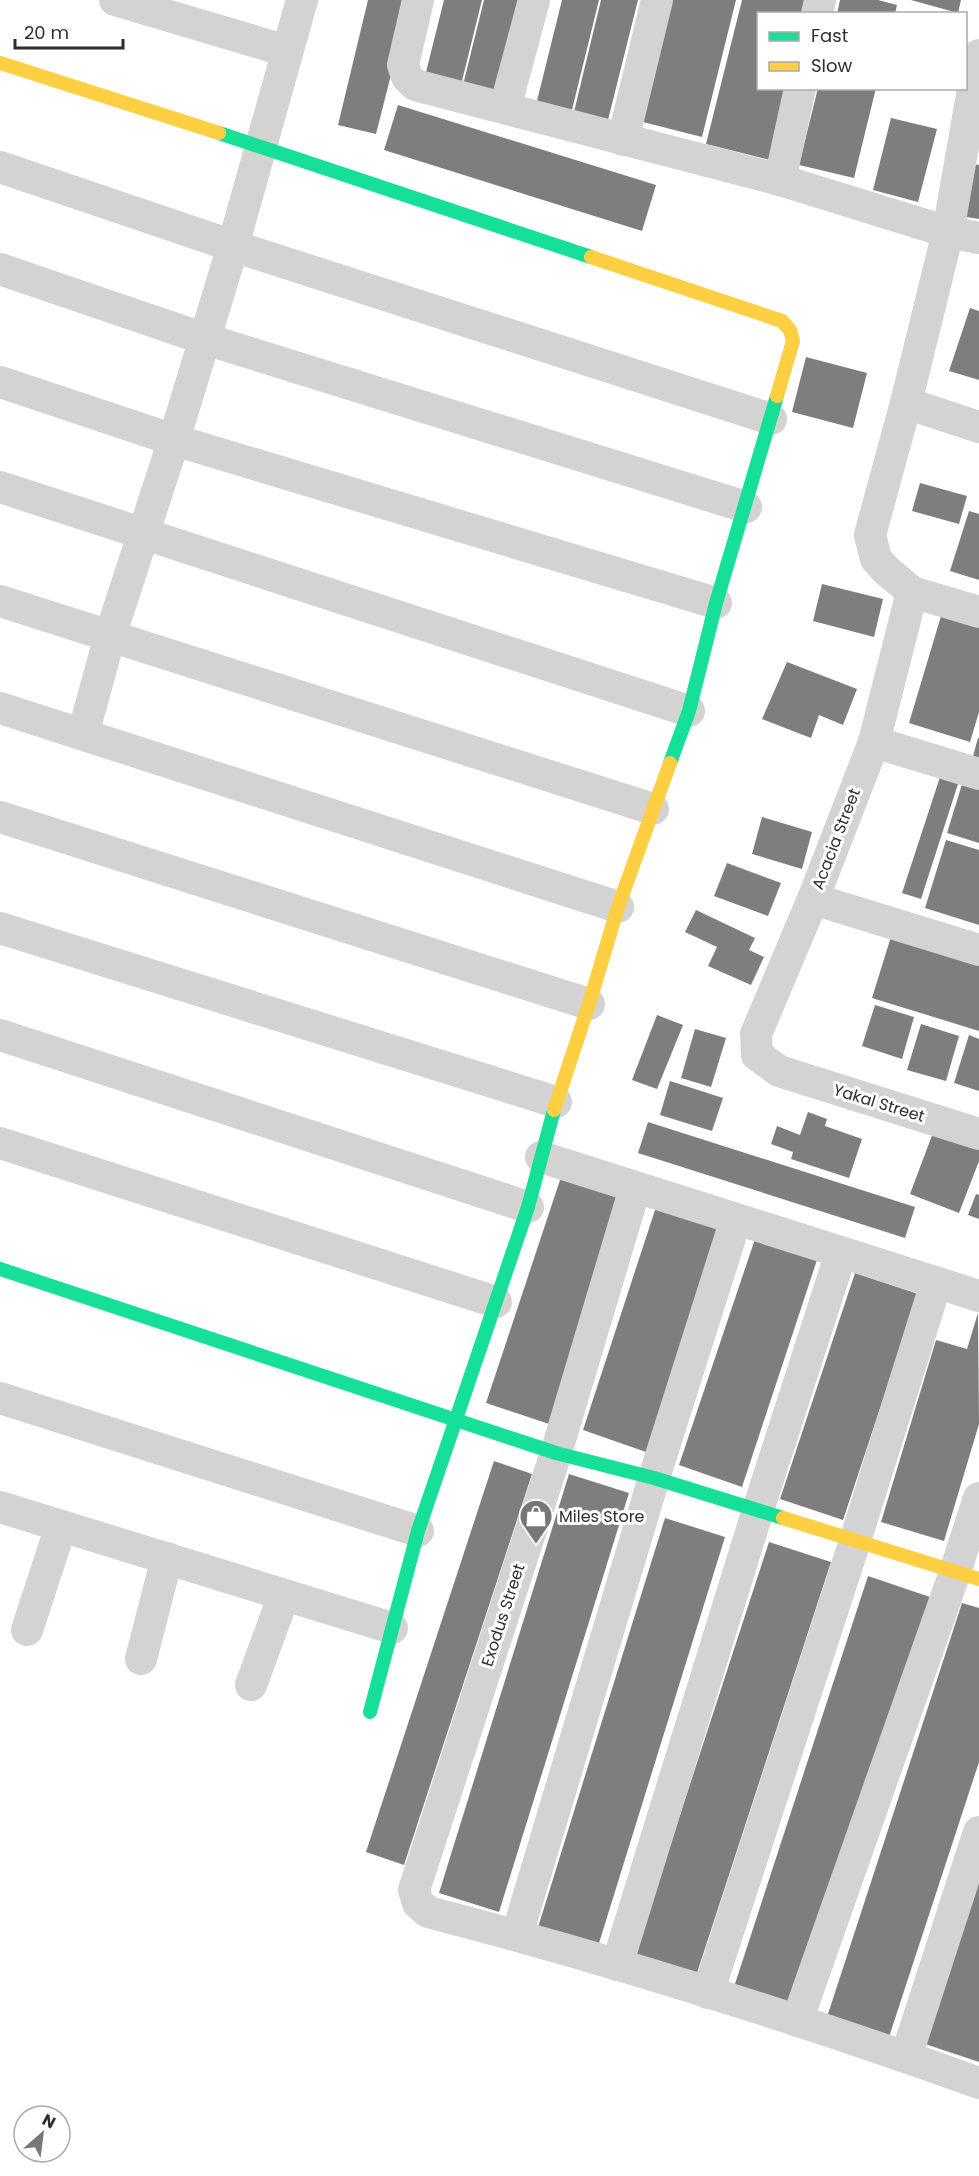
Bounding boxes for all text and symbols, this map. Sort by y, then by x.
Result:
scale bar [15,12,123,50]
legend [757,12,967,90]
text: 20 m [24,20,69,45]
text: Fast [811,23,848,48]
text: Slow [811,53,853,78]
street label: Acacia Street [806,785,866,893]
street label: Yakal Street [831,1078,928,1128]
shop icon: Miles Store [518,1498,554,1545]
place label: Miles Store [559,1505,645,1528]
street label: Exodus Street [476,1561,530,1669]
north arrow [12,2104,72,2164]
text: N [38,2108,60,2134]

